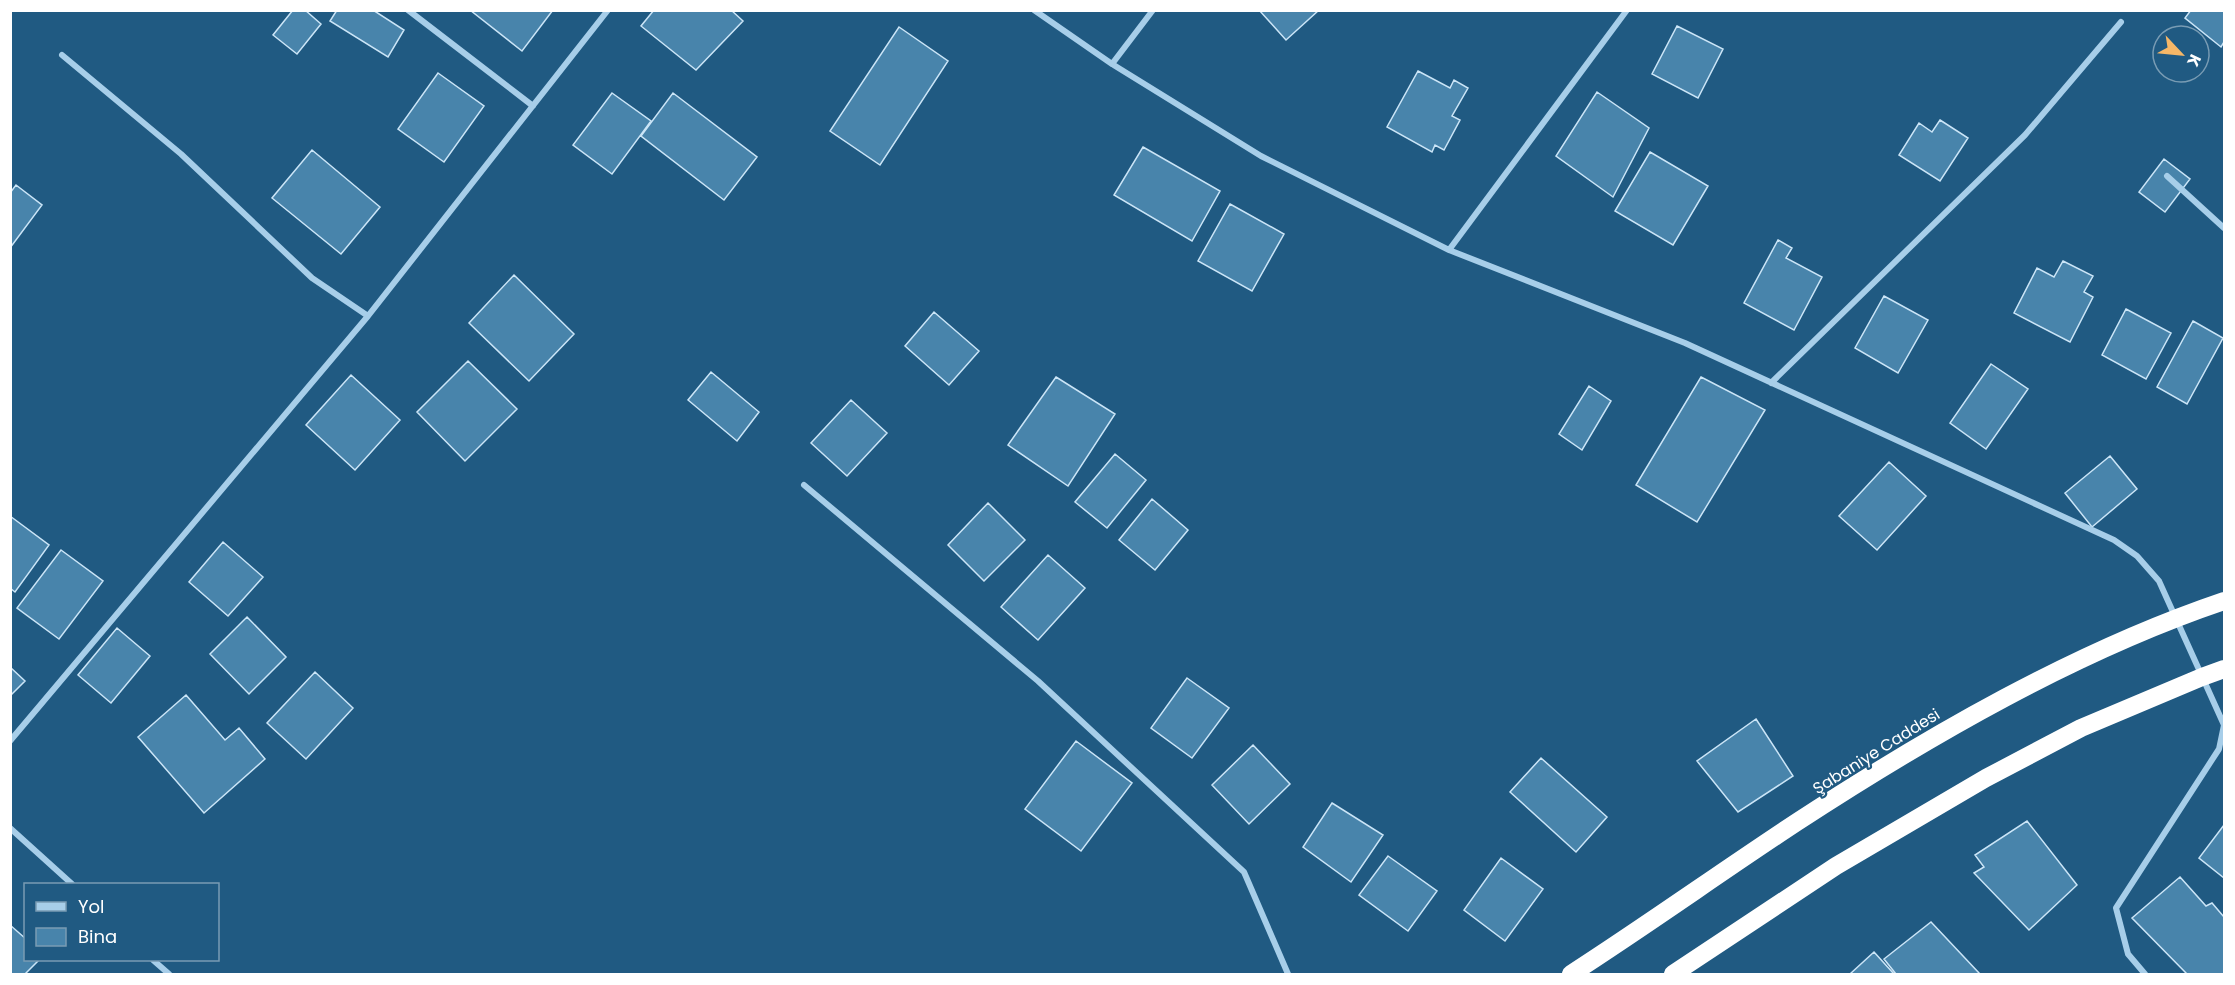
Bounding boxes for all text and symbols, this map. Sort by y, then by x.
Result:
north arrow [2151,24,2211,84]
text: K [2181,50,2207,70]
street label: Şabaniye Caddesi [1808,703,1944,800]
legend [24,883,219,961]
text: Yol [78,894,104,919]
text: Bina [78,924,117,949]

